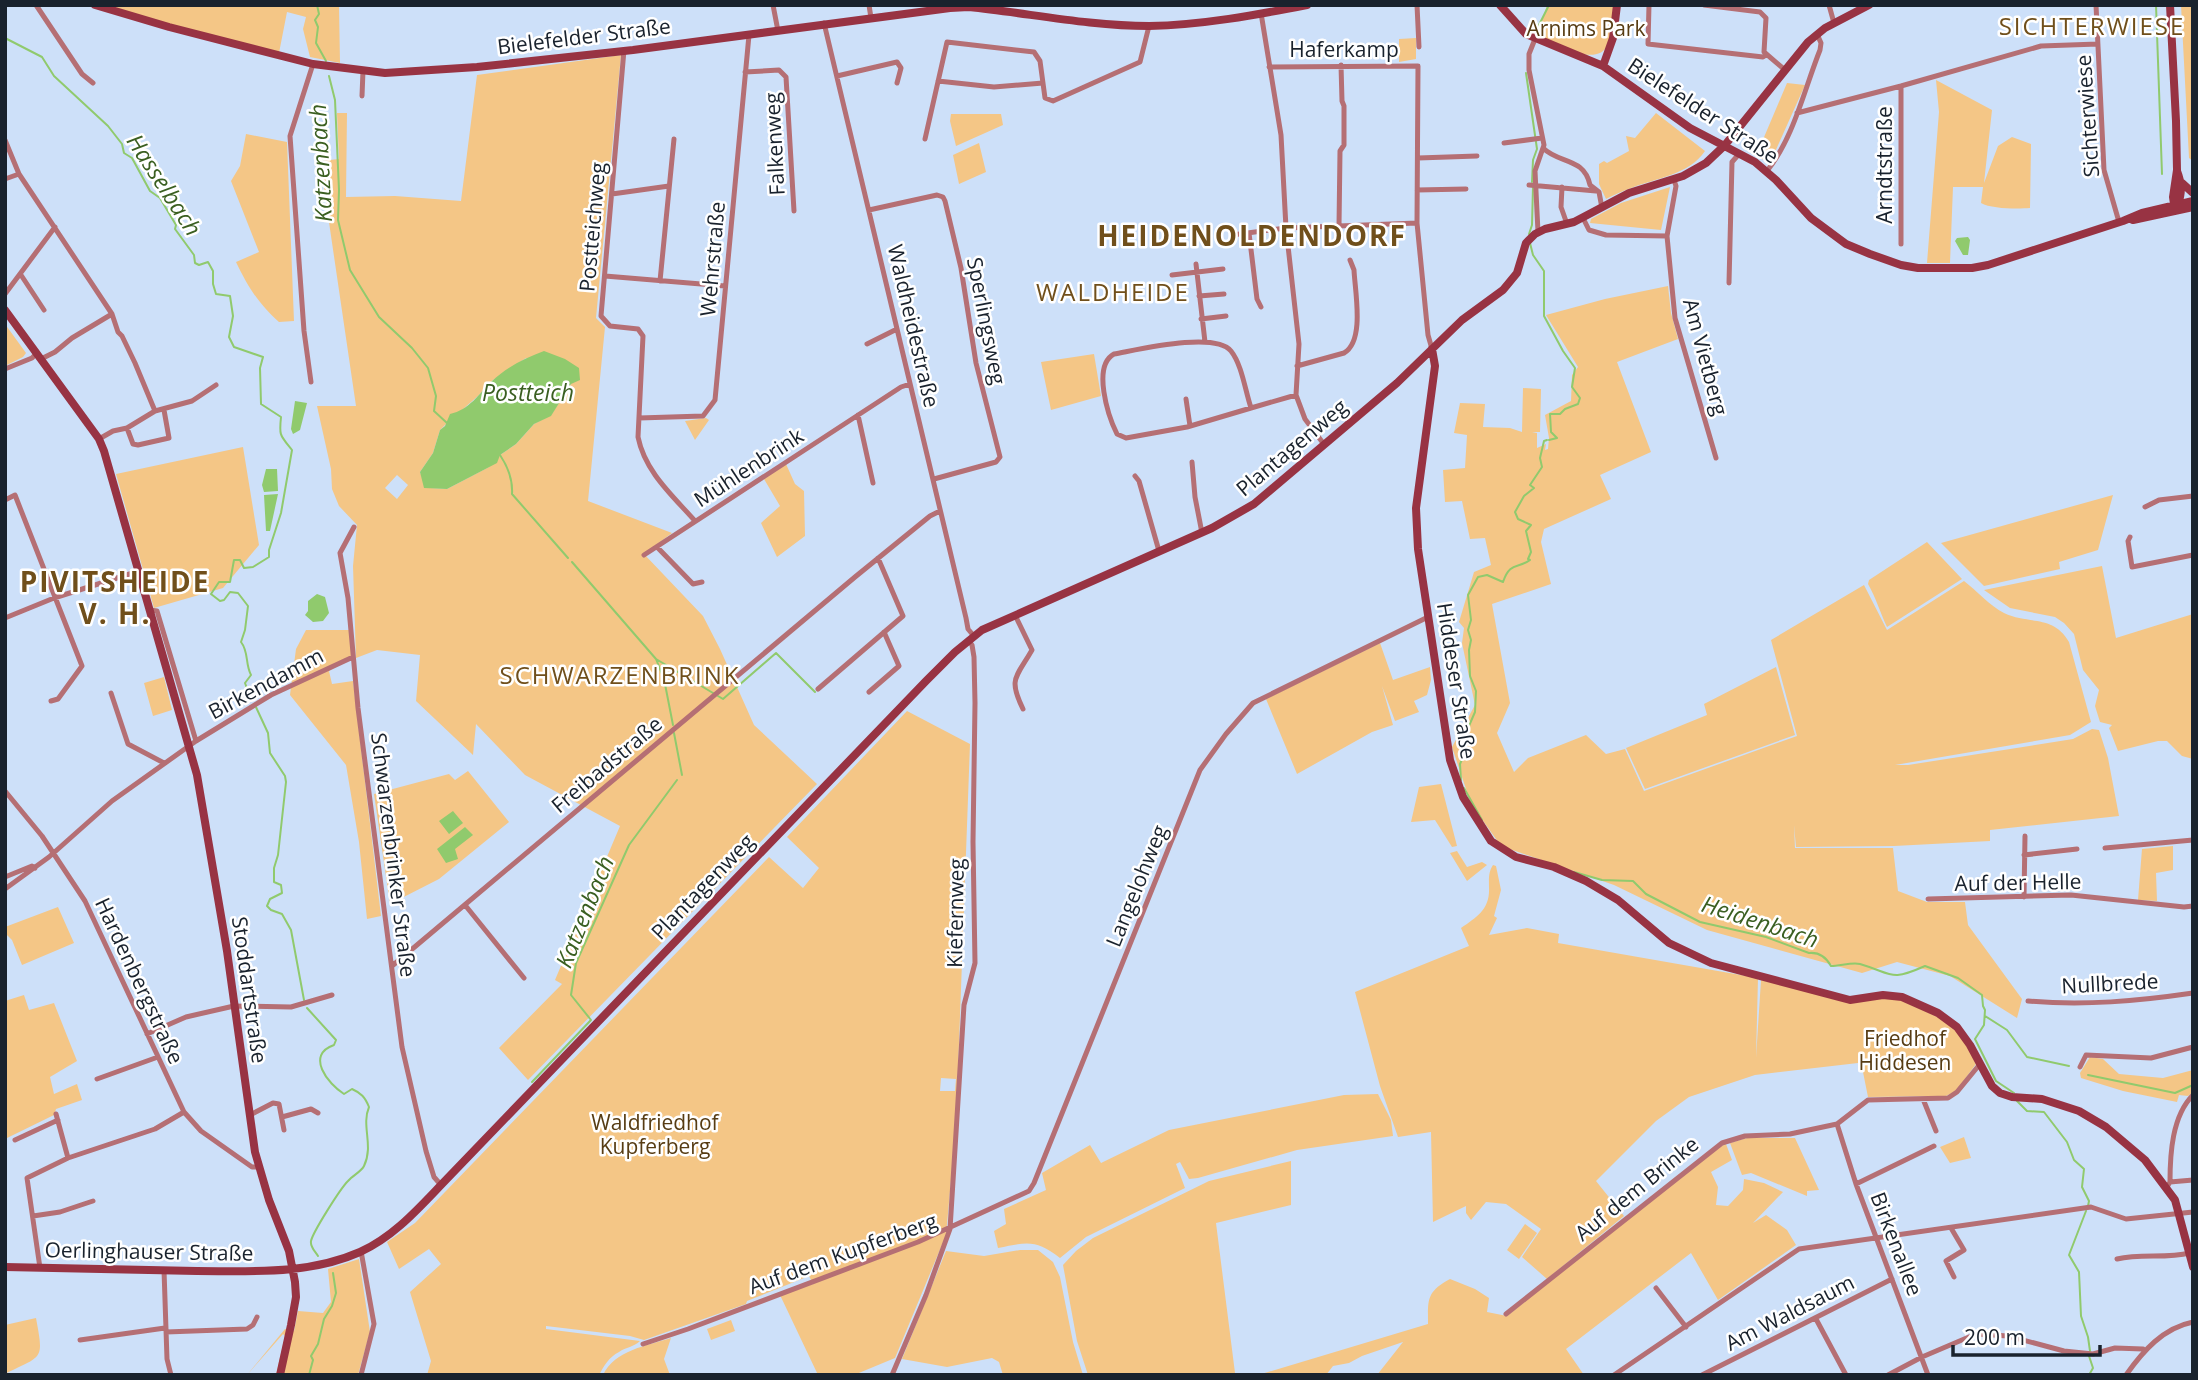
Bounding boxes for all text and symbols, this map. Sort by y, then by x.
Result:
district label: SICHTERWIESE [1999,9,2185,42]
street label: Bielefelder Straße [495,11,672,61]
park label: Arnims Park [1527,14,1645,42]
street label: Haferkamp [1289,35,1399,63]
street label: Bielefelder Straße [1623,51,1784,169]
street label: Sichterwiese [2069,54,2105,178]
street label: Falkenweg [757,92,791,196]
water label: Katzenbach [301,103,339,223]
street label: Arndtstraße [1870,106,1898,224]
water label: Hasselbach [120,127,210,242]
street label: Postteichweg [572,161,612,293]
street label: Wehrstraße [693,200,731,318]
district label: HEIDENOLDENDORF [1097,216,1407,254]
street label: Waldheidestraße [882,242,946,410]
street label: Sperlingsweg [961,255,1013,387]
district label: WALDHEIDE [1036,275,1190,308]
street label: Am Vietberg [1677,295,1735,418]
water label: Postteich [482,376,574,408]
street label: Plantagenweg [1230,392,1353,502]
street label: Mühlenbrink [688,421,809,513]
district label: PIVITSHEIDE V. H. [20,562,210,632]
street label: Hiddeser Straße [1431,601,1483,761]
street label: Birkendamm [203,641,328,725]
district label: SCHWARZENBRINK [499,658,741,691]
street label: Freibadstraße [545,710,668,819]
street label: Schwarzenbrinker Straße [365,731,423,979]
street label: Langelohweg [1099,821,1173,951]
street label: Plantagenweg [645,827,760,945]
water label: Katzenbach [547,851,621,972]
street label: Kiefernweg [940,858,970,968]
street label: Auf der Helle [1954,867,2082,897]
water label: Heidenbach [1698,887,1823,955]
street label: Hardenbergstraße [89,893,191,1068]
street label: Stoddartstraße [226,915,274,1065]
street label: Nullbrede [2061,966,2159,1000]
park label: Friedhof Hiddesen [1859,1024,1951,1076]
park label: Waldfriedhof Kupferberg [591,1108,721,1160]
street label: Auf dem Brinke [1569,1130,1704,1247]
street label: Birkenallee [1864,1188,1930,1300]
street label: Auf dem Kupferberg [744,1206,941,1300]
street label: Oerlinghauser Straße [44,1235,254,1267]
street label: Am Waldsaum [1720,1268,1859,1357]
scale bar [1953,1314,2100,1358]
text: 200 m [1964,1323,2025,1351]

